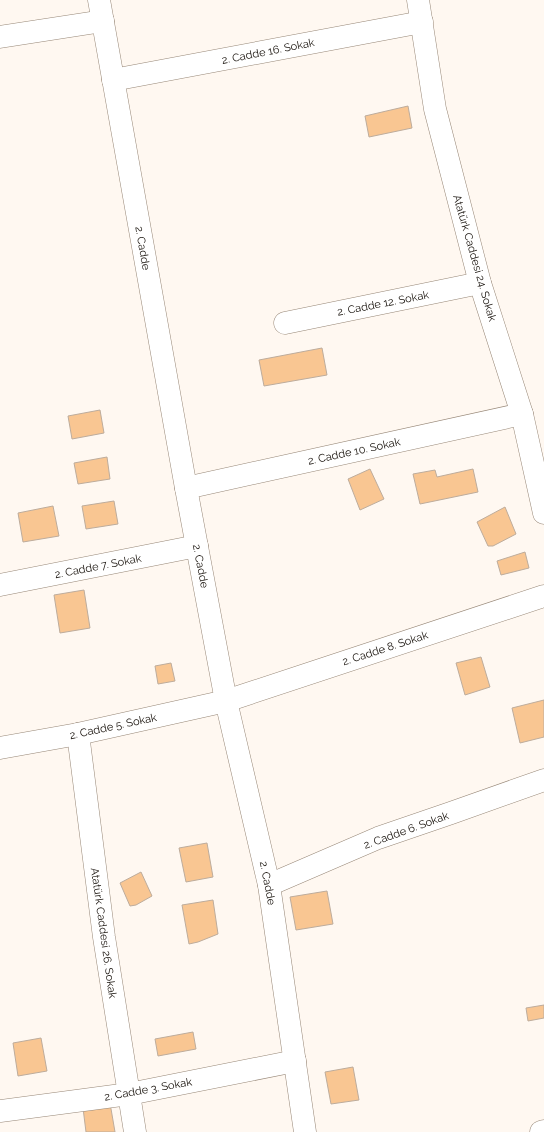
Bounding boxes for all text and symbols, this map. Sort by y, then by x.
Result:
street label: 2. Cadde 16. Sokak [221,36,316,67]
street label: Atatürk Caddesi 24. Sokak [450,193,499,323]
street label: 2. Cadde [132,225,153,272]
street label: 2. Cadde 12. Sokak [336,288,430,319]
street label: 2. Cadde 10. Sokak [307,435,402,468]
street label: 2. Cadde [190,543,211,590]
street label: 2. Cadde 7. Sokak [54,552,143,581]
street label: 2. Cadde 8. Sokak [341,628,430,668]
street label: 2. Cadde 5. Sokak [68,711,158,742]
street label: 2. Cadde 6. Sokak [362,809,451,852]
street label: 2. Cadde [257,860,278,907]
street label: Atatürk Caddesi 26. Sokak [88,867,119,999]
street label: 2. Cadde 3. Sokak [103,1075,193,1104]

